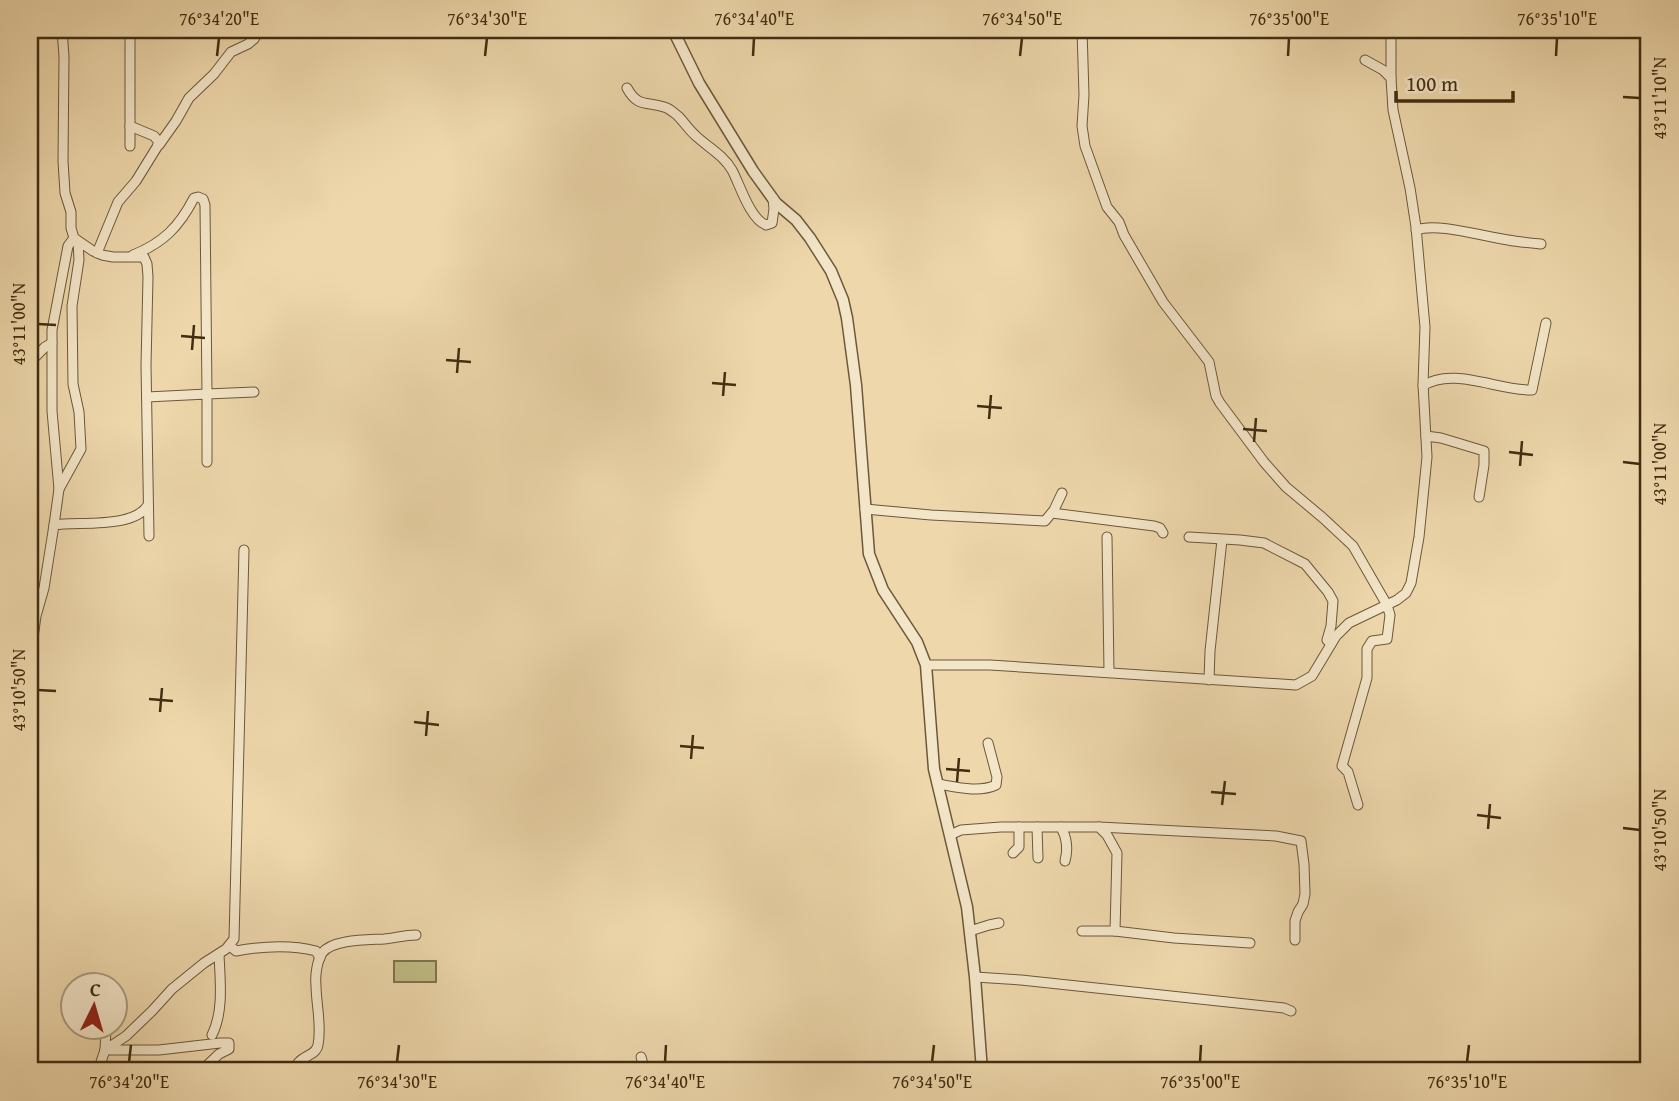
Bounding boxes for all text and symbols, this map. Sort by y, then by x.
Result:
text: 76°34'20"E [179,5,259,32]
text: 76°34'30"E [447,5,527,32]
text: 76°34'40"E [714,5,794,32]
text: 76°34'50"E [982,5,1062,32]
text: 76°35'00"E [1249,5,1329,32]
text: 76°35'10"E [1517,5,1597,32]
text: 43°11'10"N [1646,56,1673,139]
scale bar [1396,60,1513,104]
text: 100 m [1406,68,1458,99]
text: 43°11'00"N [5,282,32,365]
text: 43°11'00"N [1646,422,1673,505]
text: 43°10'50"N [5,648,32,731]
text: 43°10'50"N [1646,788,1673,871]
north arrow [60,972,130,1042]
text: С [89,975,102,1004]
text: 76°34'20"E [89,1068,169,1095]
text: 76°34'30"E [357,1068,437,1095]
text: 76°34'40"E [625,1068,705,1095]
text: 76°34'50"E [892,1068,972,1095]
text: 76°35'00"E [1160,1068,1240,1095]
text: 76°35'10"E [1427,1068,1507,1095]

